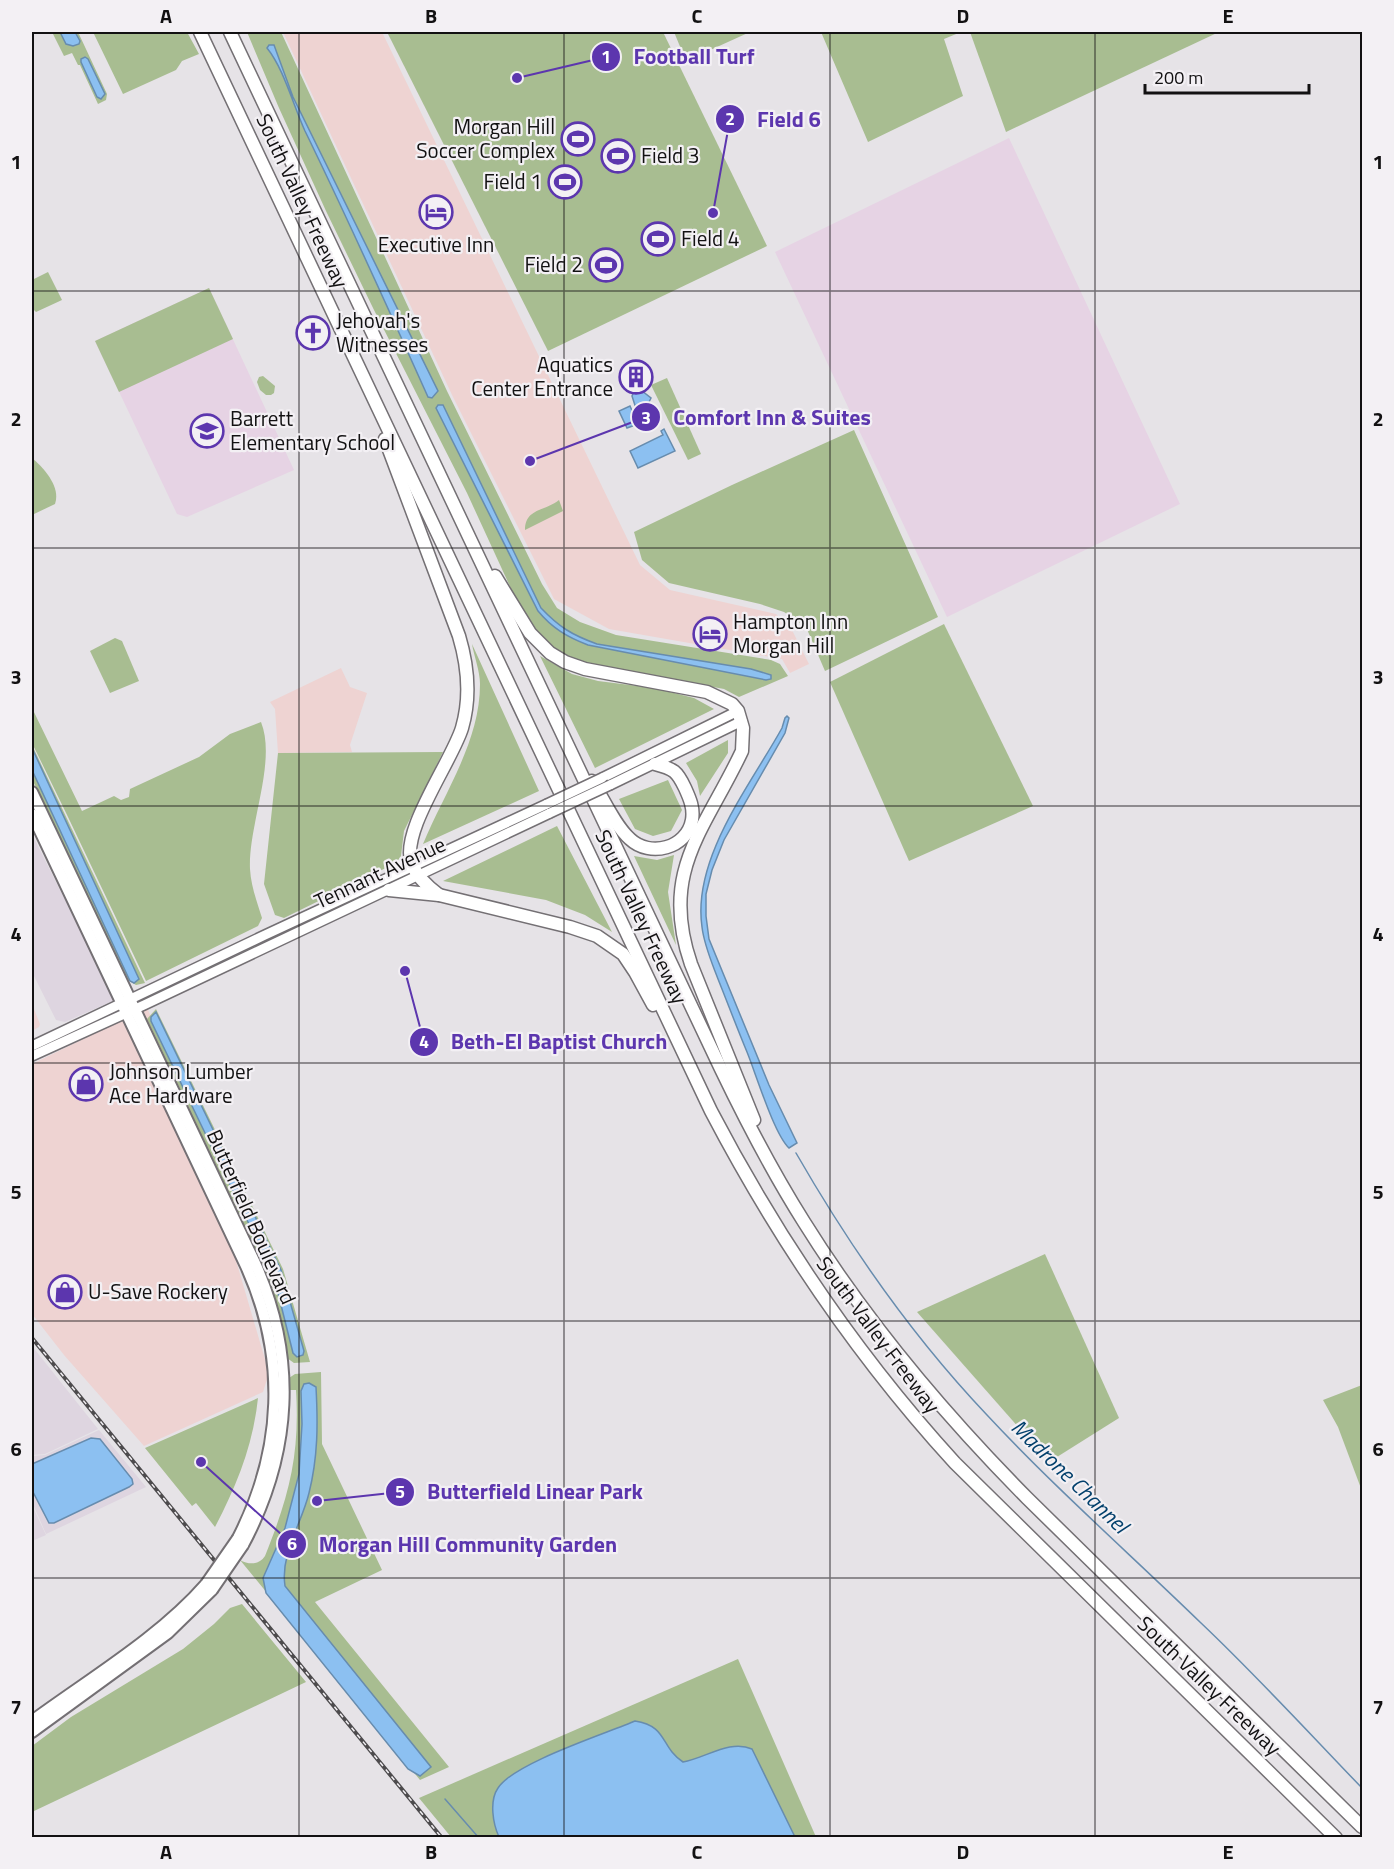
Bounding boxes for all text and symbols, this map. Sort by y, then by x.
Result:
text: A [160,0,172,31]
text: B [425,0,437,31]
text: C [692,0,703,31]
text: D [957,0,969,31]
text: E [1222,0,1234,31]
callout: Football Turf [591,37,767,77]
text: Football Turf [633,39,755,73]
text: 1 [601,43,611,70]
scale bar [1145,57,1308,95]
text: 200 m [1154,64,1203,91]
callout: Field 6 [715,99,833,139]
text: Field 6 [757,102,821,136]
text: 2 [725,105,735,132]
street label: South Valley Freeway [248,108,357,293]
place label: Morgan Hill Soccer Complex [416,110,556,166]
sports icon: Morgan Hill Soccer Complex [560,121,596,157]
sports icon: Field 3 [600,138,636,174]
place label: Field 3 [641,139,700,171]
text: 1 [10,146,22,177]
text: 1 [1372,146,1384,177]
sports icon: Field 1 [547,164,583,200]
place label: Field 1 [483,165,542,197]
hotel icon: Executive Inn [418,194,454,230]
sports icon: Field 4 [640,221,676,257]
place label: Field 4 [681,222,740,254]
place label: Executive Inn [378,228,494,260]
sports icon: Field 2 [588,247,624,283]
place label: Field 2 [524,248,583,280]
place label: Jehovah's Witnesses [336,304,428,360]
church icon: Jehovah's Witnesses [295,315,331,351]
place label: Aquatics Center Entrance [471,348,613,404]
building icon: Aquatics Center Entrance [618,359,654,395]
callout: Comfort Inn & Suites [631,397,882,437]
text: Comfort Inn & Suites [673,400,871,434]
place label: Barrett Elementary School [230,402,395,458]
text: 2 [10,403,22,434]
text: 2 [1372,403,1384,434]
text: 3 [641,404,651,431]
school or university icon: Barrett Elementary School [189,413,225,449]
place label: Hampton Inn Morgan Hill [733,605,848,661]
hotel icon: Hampton Inn Morgan Hill [692,616,728,652]
text: 3 [10,661,22,692]
text: 3 [1372,661,1384,692]
street label: South Valley Freeway [587,824,696,1009]
street label: Tennant Avenue [309,828,451,917]
text: 4 [10,918,22,949]
text: 4 [1372,918,1384,949]
callout: Beth-El Baptist Church [409,1022,679,1062]
text: Beth-El Baptist Church [451,1024,667,1058]
text: 4 [419,1028,429,1055]
place label: Johnson Lumber Ace Hardware [109,1055,253,1111]
shop icon: Johnson Lumber Ace Hardware [68,1066,104,1102]
street label: Butterfield Boulevard [199,1124,305,1309]
text: 5 [10,1176,22,1207]
text: 5 [1372,1176,1384,1207]
street label: South Valley Freeway [809,1249,949,1420]
shop icon: U-Save Rockery [47,1274,83,1310]
place label: U-Save Rockery [88,1275,228,1307]
water label: Madrone Channel [1003,1411,1138,1543]
text: 6 [10,1433,22,1464]
text: 6 [1372,1433,1384,1464]
callout: Butterfield Linear Park [385,1472,655,1512]
text: Butterfield Linear Park [427,1474,644,1508]
text: 5 [395,1478,405,1505]
callout: Morgan Hill Community Garden [277,1524,629,1564]
text: Morgan Hill Community Garden [319,1527,617,1561]
text: 6 [287,1530,297,1557]
street label: South Valley Freeway [1131,1608,1289,1762]
text: 7 [10,1691,22,1722]
text: 7 [1372,1691,1384,1722]
text: A [160,1836,172,1867]
text: B [425,1836,437,1867]
text: C [692,1836,703,1867]
text: D [957,1836,969,1867]
text: E [1222,1836,1234,1867]

